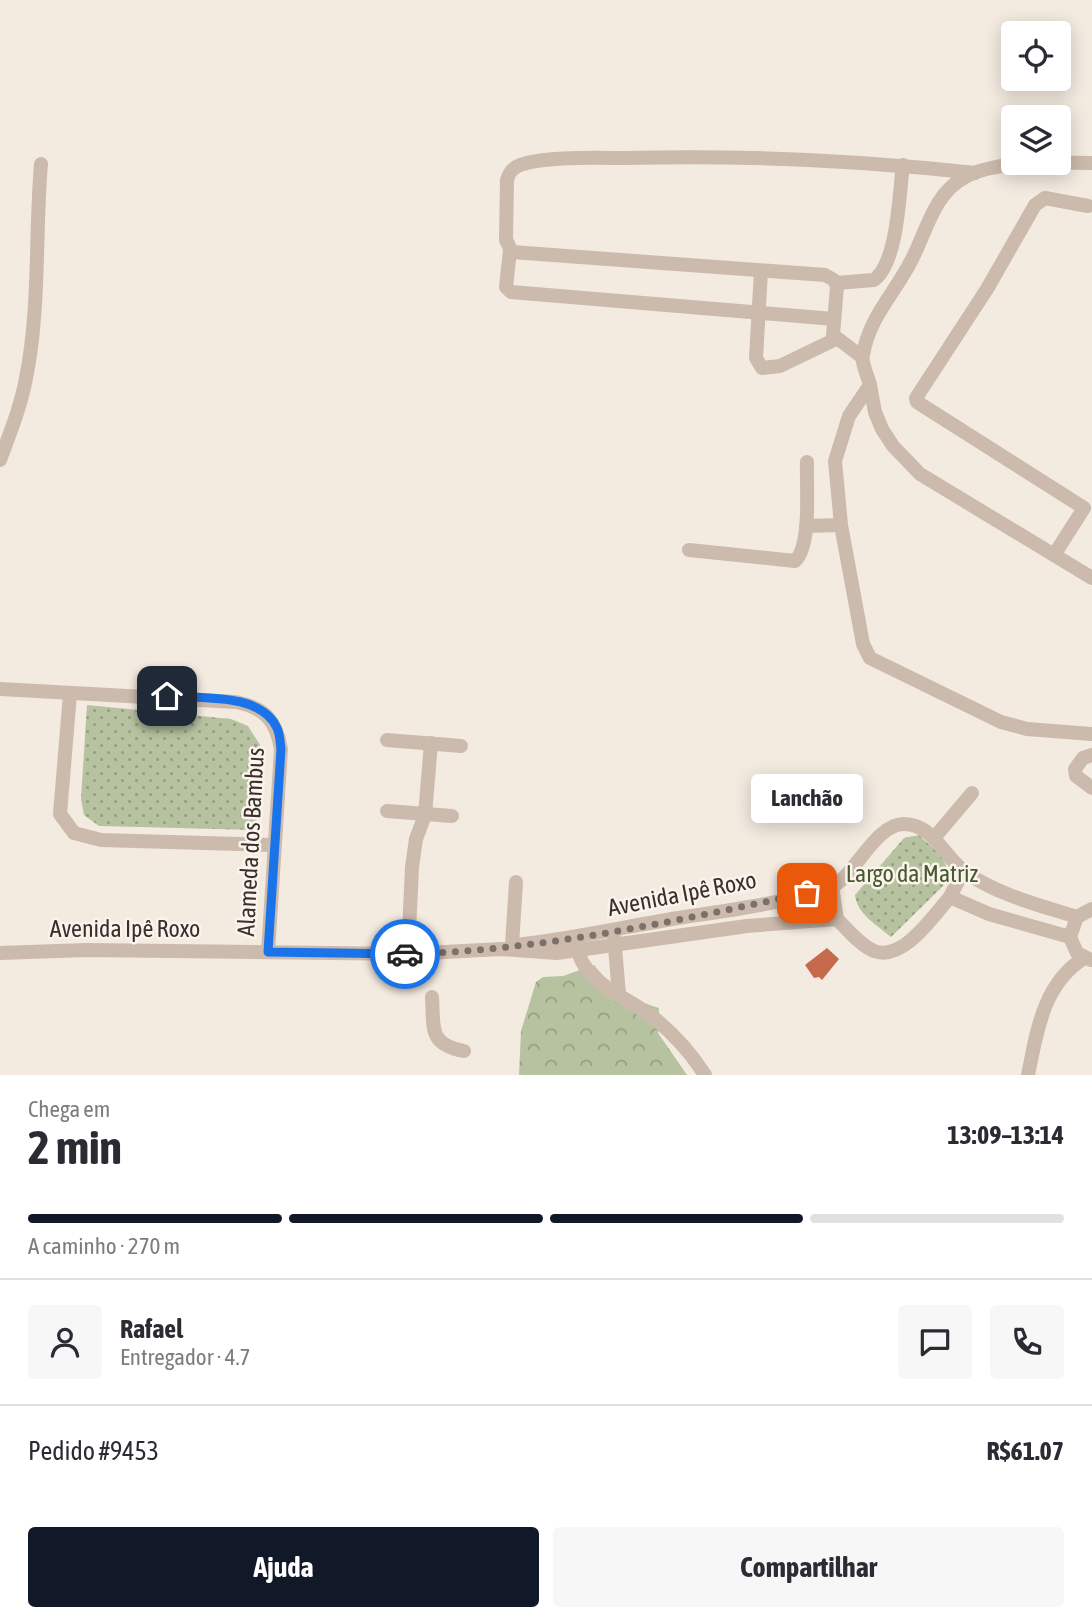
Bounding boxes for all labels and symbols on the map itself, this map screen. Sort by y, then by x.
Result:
pin [137,666,197,726]
street label: Alameda dos Bambus [232,747,269,937]
callout: Lanchão [751,774,863,823]
park label: Largo da Matriz [846,860,979,887]
pin [777,863,837,923]
street label: Avenida Ipê Roxo [605,866,758,921]
street label: Avenida Ipê Roxo [50,915,200,942]
courier [370,919,440,989]

